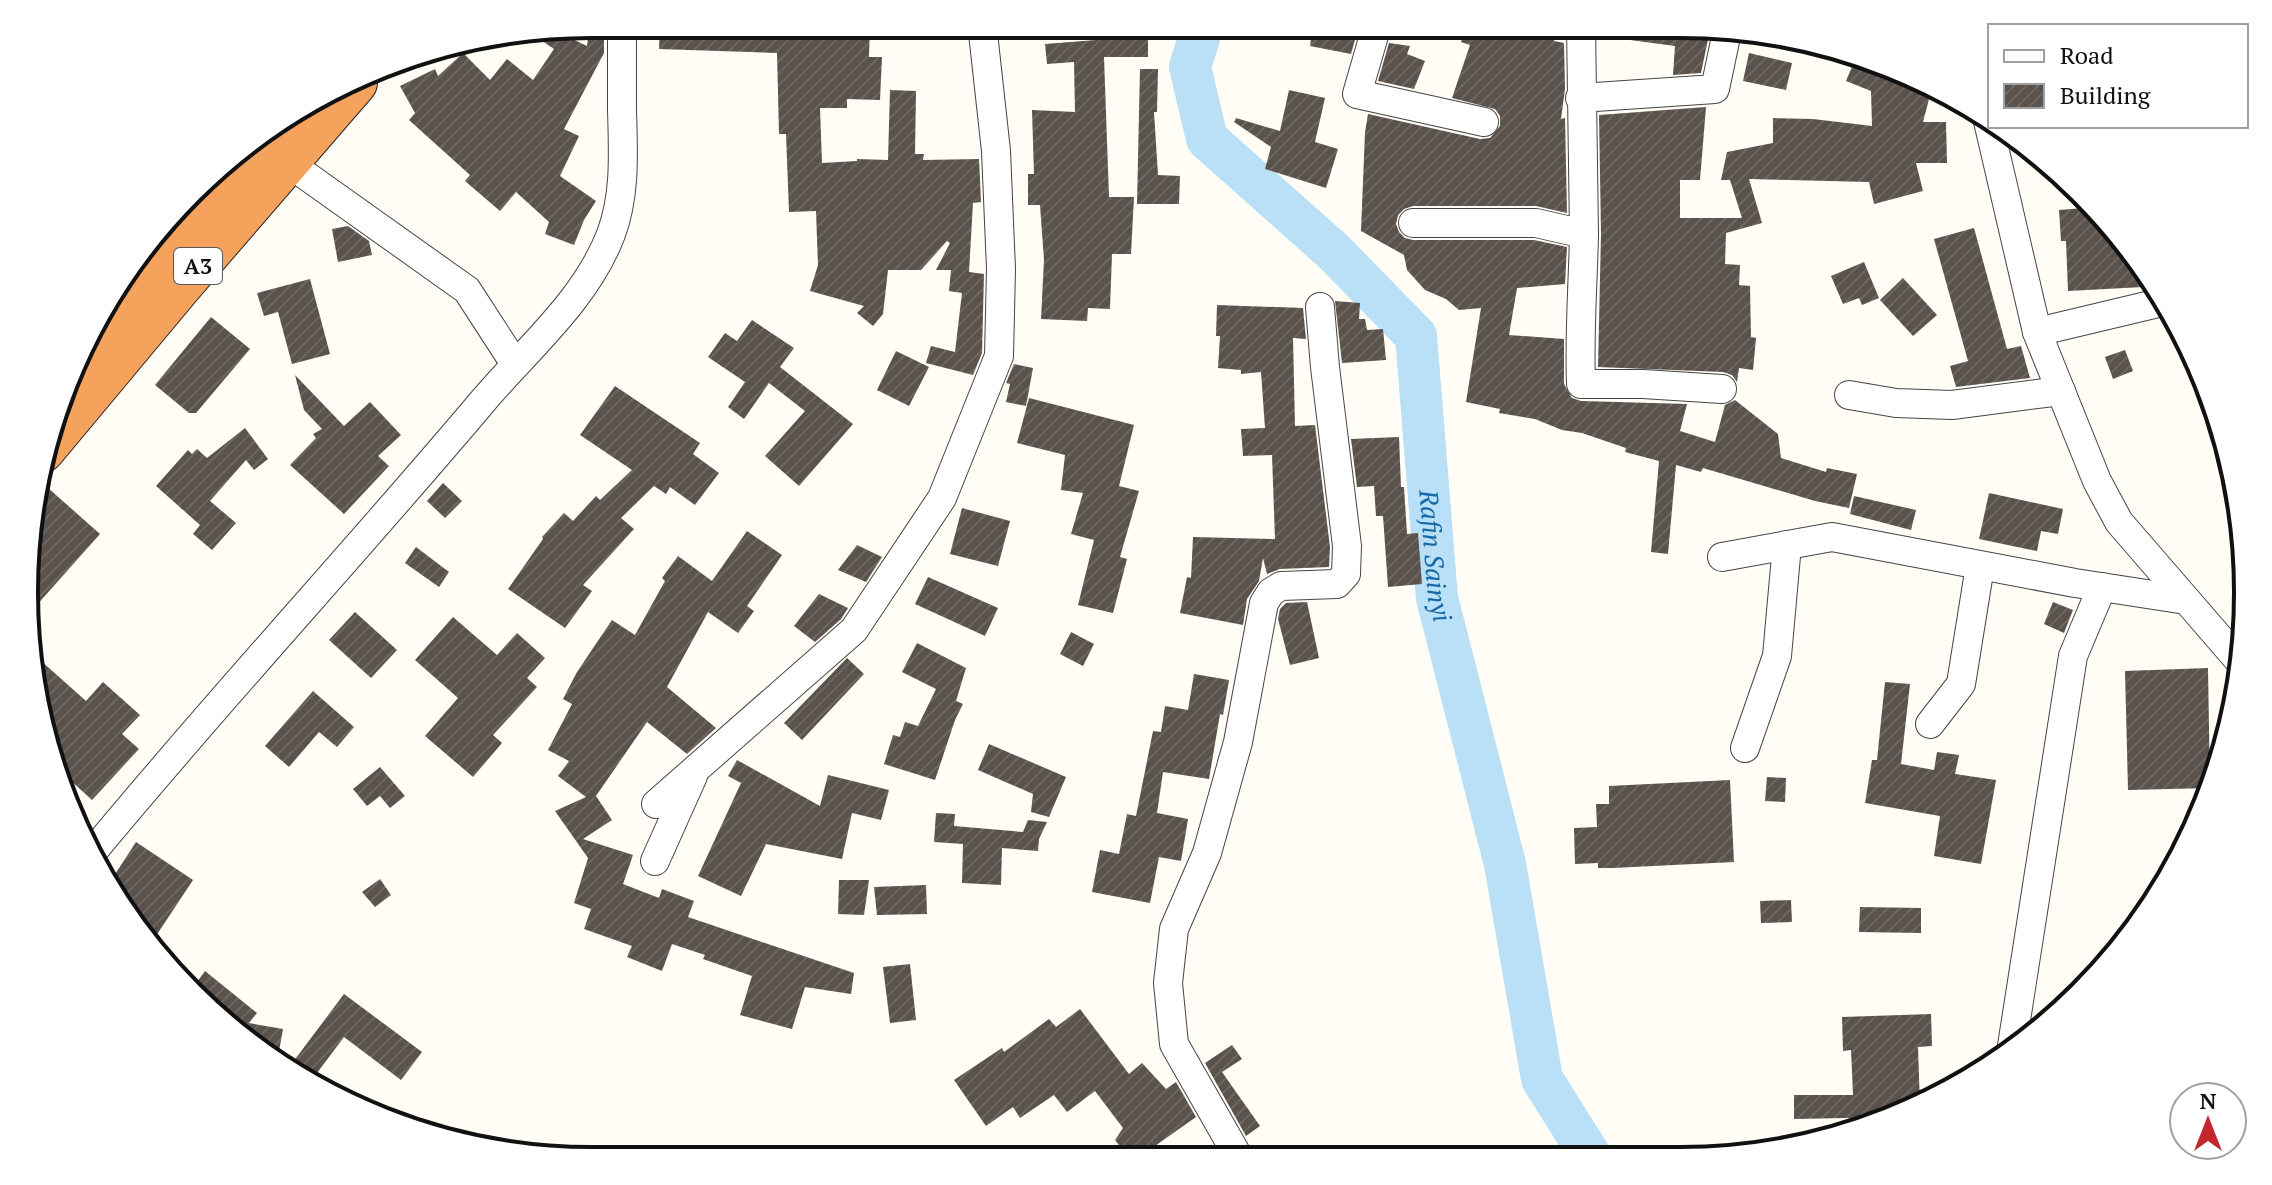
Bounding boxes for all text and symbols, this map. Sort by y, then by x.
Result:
legend [1988,24,2248,128]
text: Road [2060,39,2114,71]
text: Building [2060,79,2151,111]
road number: A3 [174,248,222,284]
water label: Rafin Sainyi [1412,487,1460,625]
north arrow [2168,1081,2248,1161]
text: N [2200,1086,2217,1115]

